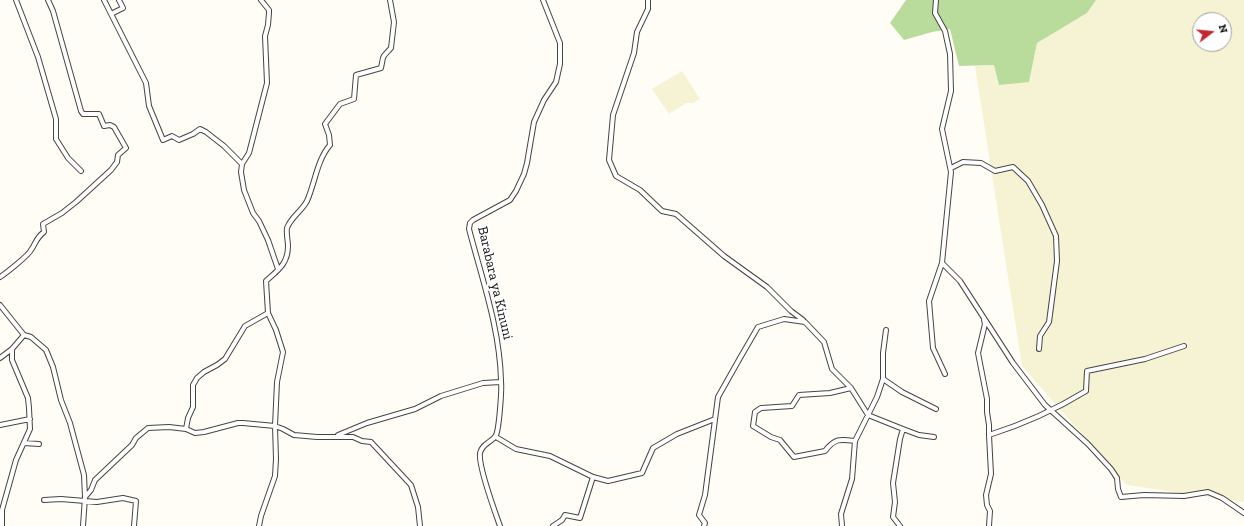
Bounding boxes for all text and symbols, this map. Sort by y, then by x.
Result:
north arrow [1192,12,1232,52]
text: N [1216,23,1230,35]
street label: Barabara ya Kinuni [474,225,516,341]

